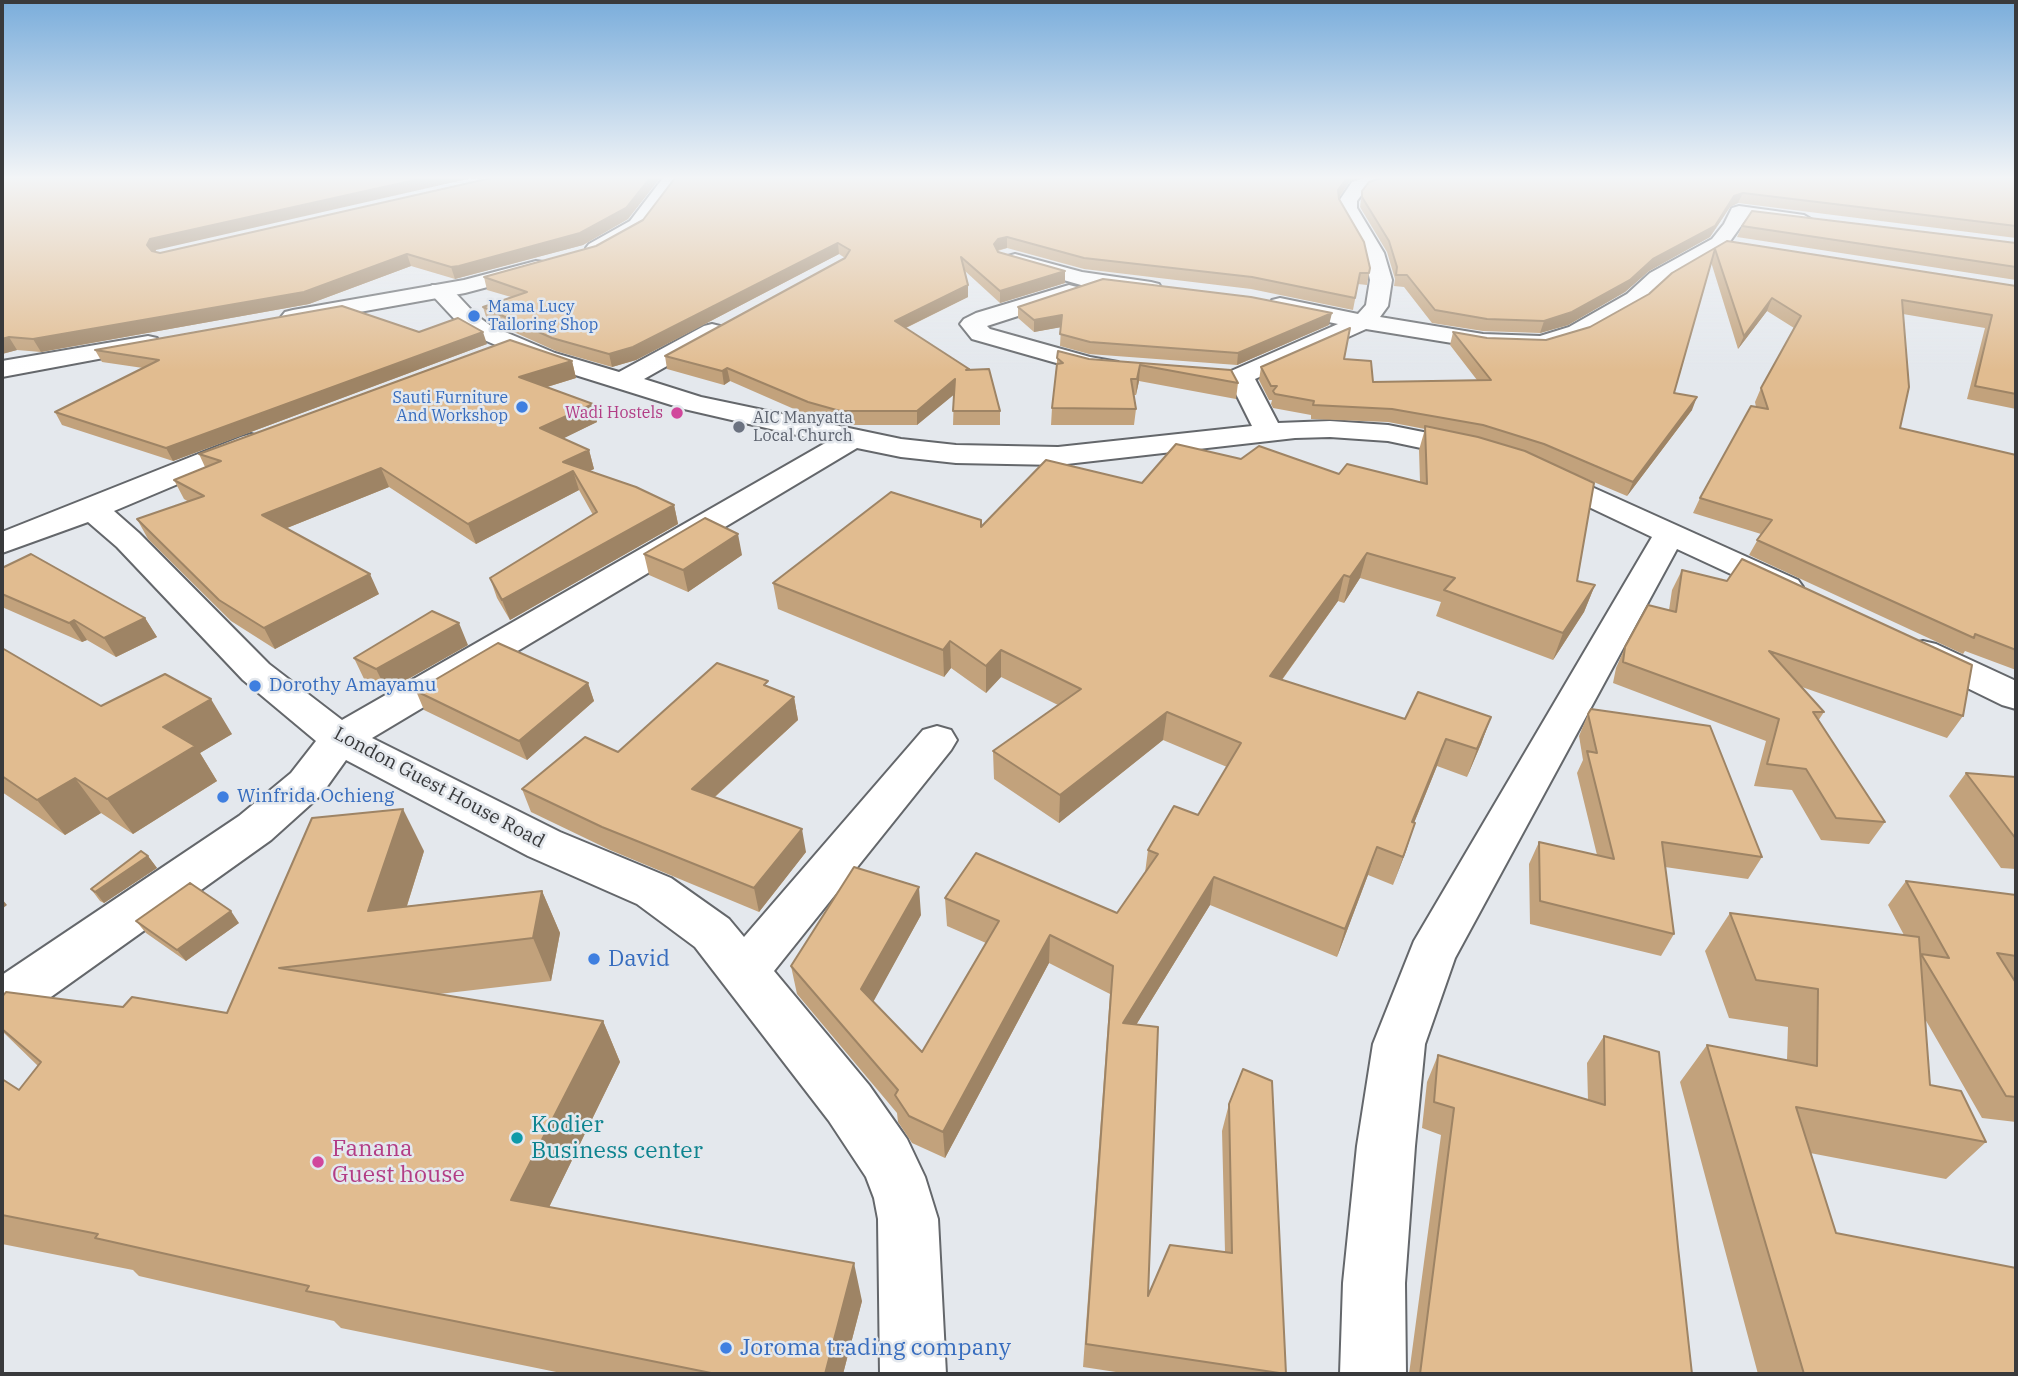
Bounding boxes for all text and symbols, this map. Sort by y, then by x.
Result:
place label: Mama Lucy Tailoring Shop [488,297,598,335]
marker: Mama Lucy Tailoring Shop [466,308,482,324]
place label: Sauti Furniture And Workshop [393,388,508,426]
marker: Sauti Furniture And Workshop [514,399,530,415]
place label: Wadi Hostels [565,403,663,423]
marker: Wadi Hostels [669,405,685,421]
place label: AIC Manyatta Local Church [753,408,853,446]
marker: AIC Manyatta Local Church [731,419,747,435]
place label: Dorothy Amayamu [269,675,437,697]
marker: Dorothy Amayamu [247,678,263,694]
street label: London Guest House Road [330,723,548,853]
place label: Winfrida Ochieng [237,786,394,808]
marker: Winfrida Ochieng [215,789,231,805]
place label: David [608,945,670,973]
marker: David [586,951,602,967]
place label: Kodier Business center [531,1111,703,1165]
marker: Kodier Business center [509,1130,525,1146]
place label: Fanana Guest house [332,1135,465,1189]
marker: Fanana Guest house [310,1154,326,1170]
place label: Joroma trading company [740,1334,1011,1362]
marker: Joroma trading company [718,1340,734,1356]

